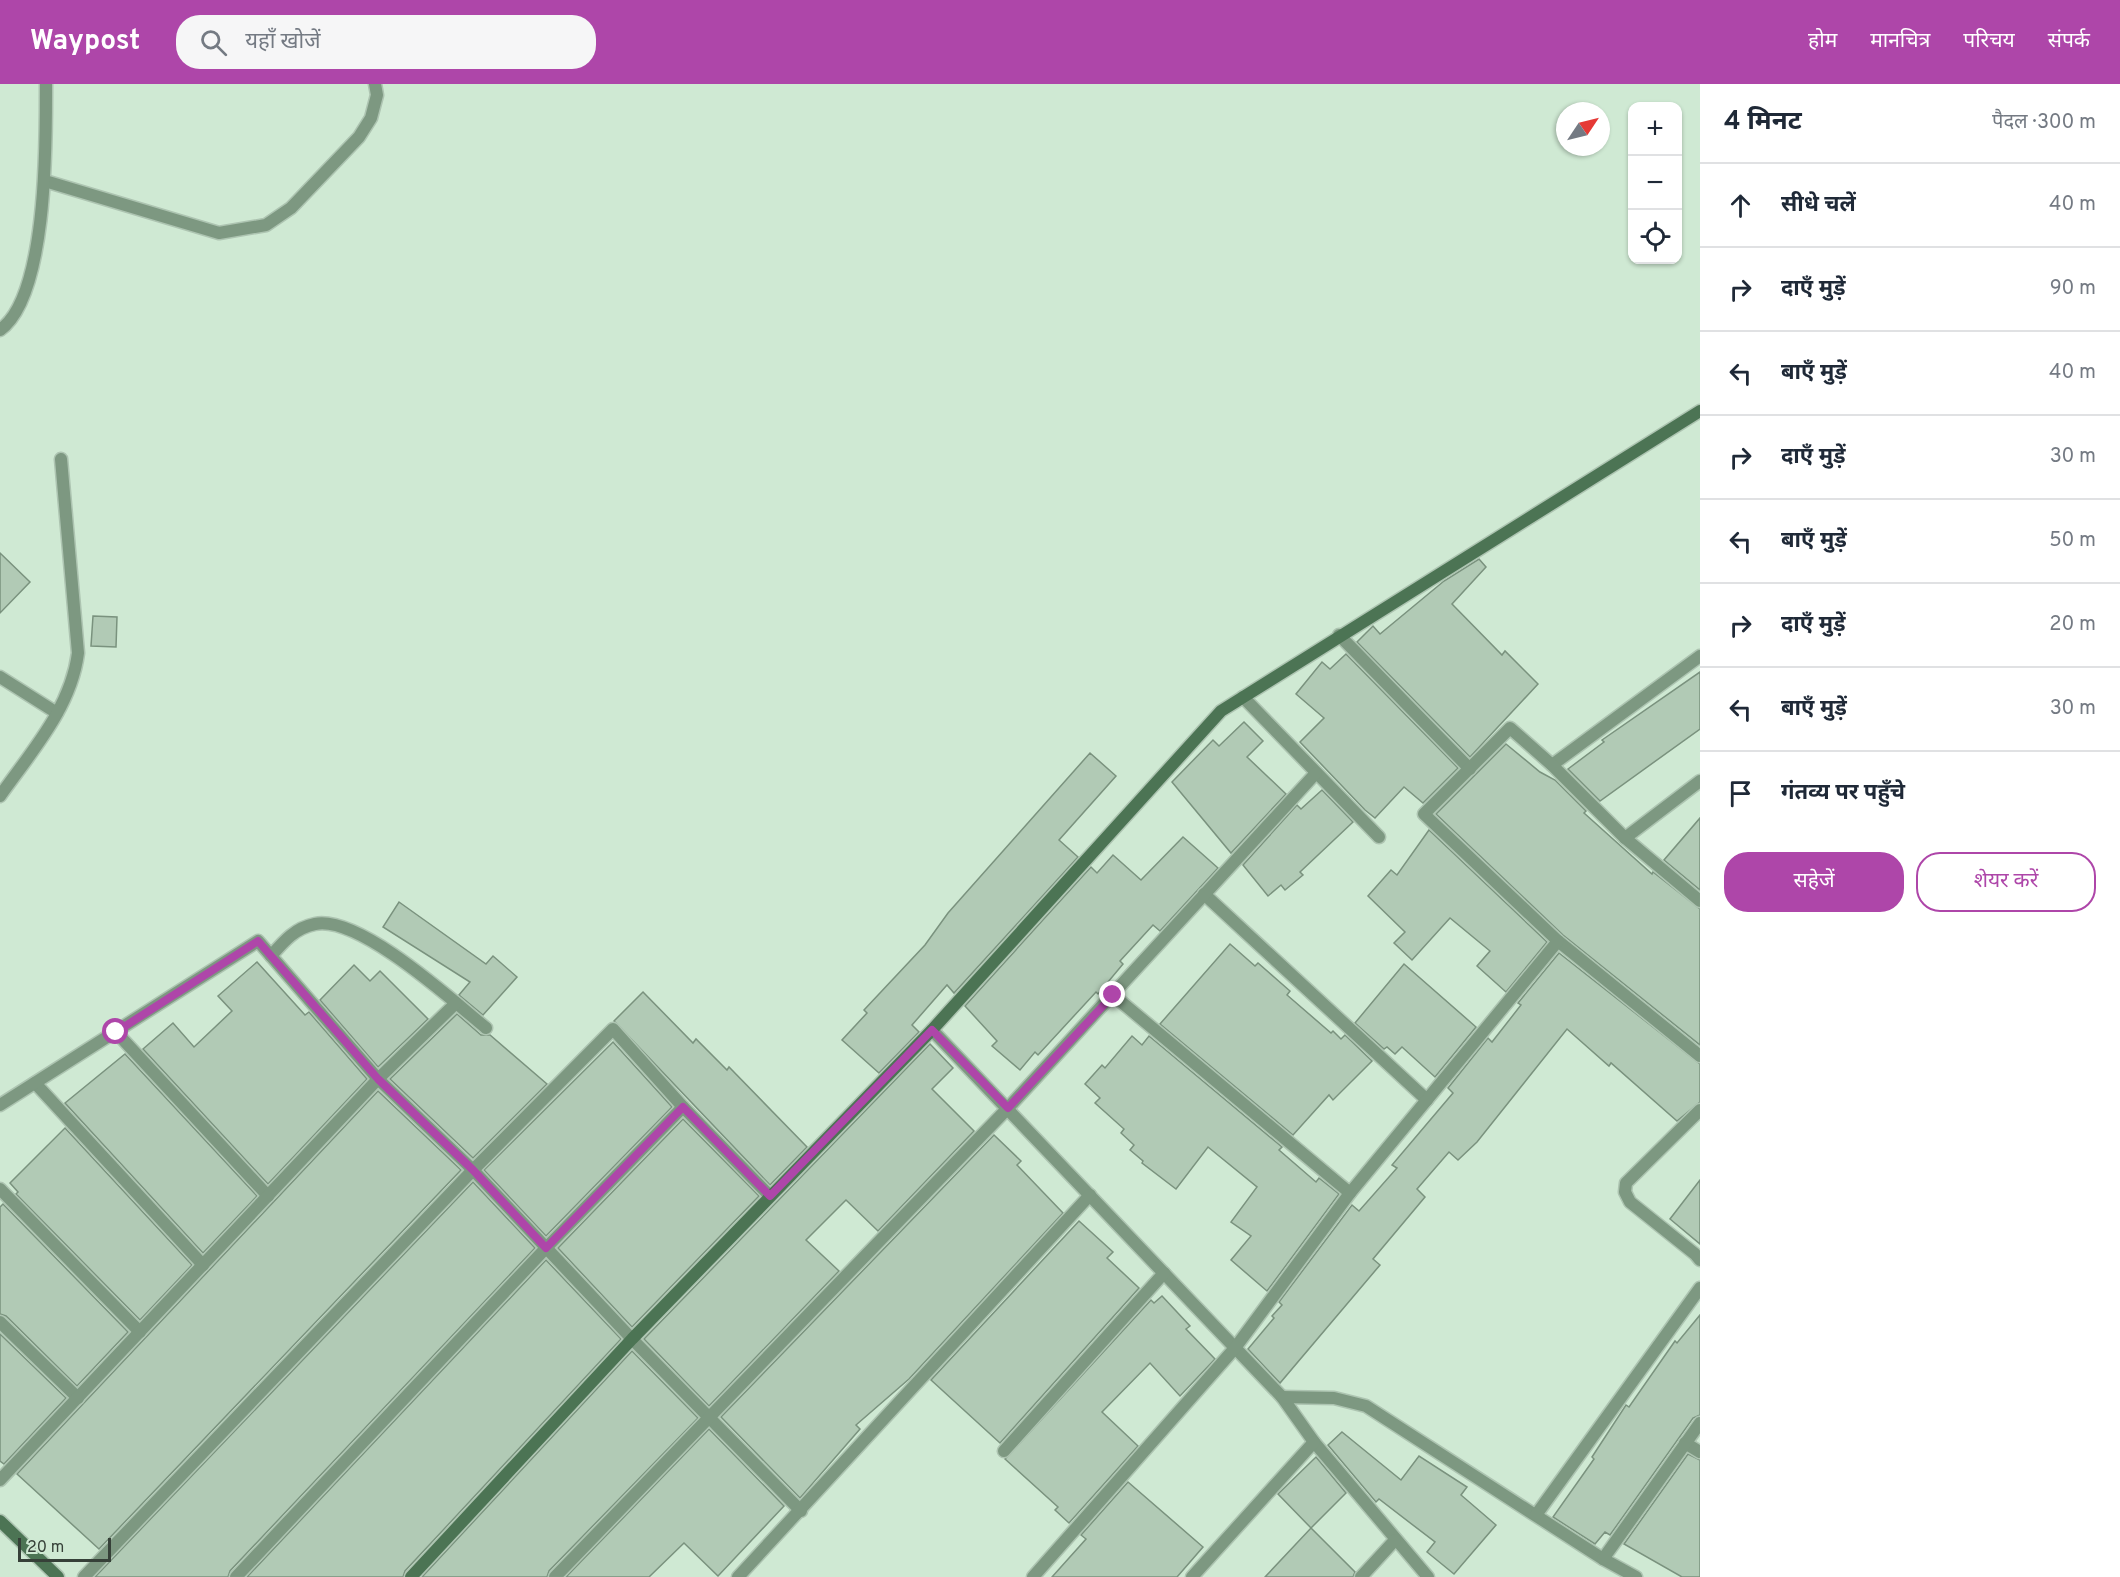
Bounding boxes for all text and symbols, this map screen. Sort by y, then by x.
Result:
search box [176,15,596,69]
text: Waypost [30,24,140,60]
icon: search [197,26,230,59]
text: होम [1808,28,1837,55]
text: मानचित्र [1870,28,1930,55]
text: परिचय [1963,28,2015,55]
text: संपर्क [2048,28,2090,55]
text: यहाँ खोजें [245,29,321,56]
north arrow [1556,102,1610,156]
map controls [1628,102,1682,264]
button: + [1628,102,1682,156]
text: 4 मिनट [1724,106,1802,139]
text: पैदल · 300 m [1992,110,2096,136]
button: − [1628,156,1682,210]
icon: ahead [1724,189,1757,222]
text: सीधे चलें [1781,192,1856,219]
text: 40 m [2049,192,2096,218]
button: locate [1628,210,1682,264]
icon: right [1724,273,1757,306]
text: दाएँ मुड़ें [1781,276,1846,303]
text: 90 m [2050,276,2096,302]
icon: left [1724,357,1757,390]
text: बाएँ मुड़ें [1781,360,1847,387]
text: 40 m [2049,360,2096,386]
icon: right [1724,441,1757,474]
text: दाएँ मुड़ें [1781,444,1846,471]
text: 30 m [2050,444,2096,470]
icon: left [1724,525,1757,558]
text: बाएँ मुड़ें [1781,528,1847,555]
text: 50 m [2049,528,2096,554]
icon: right [1724,609,1757,642]
text: दाएँ मुड़ें [1781,612,1846,639]
text: 20 m [2049,612,2096,638]
icon: left [1724,693,1757,726]
text: बाएँ मुड़ें [1781,696,1847,723]
text: 30 m [2050,696,2096,722]
icon: arrive [1724,777,1757,810]
text: गंतव्य पर पहुँचे [1781,780,1905,807]
button: सहेजें [1724,852,1904,912]
button: शेयर करें [1916,852,2096,912]
route end [1099,981,1125,1007]
route start [102,1018,128,1044]
scale bar [18,1535,111,1562]
text: 20 m [27,1538,64,1558]

